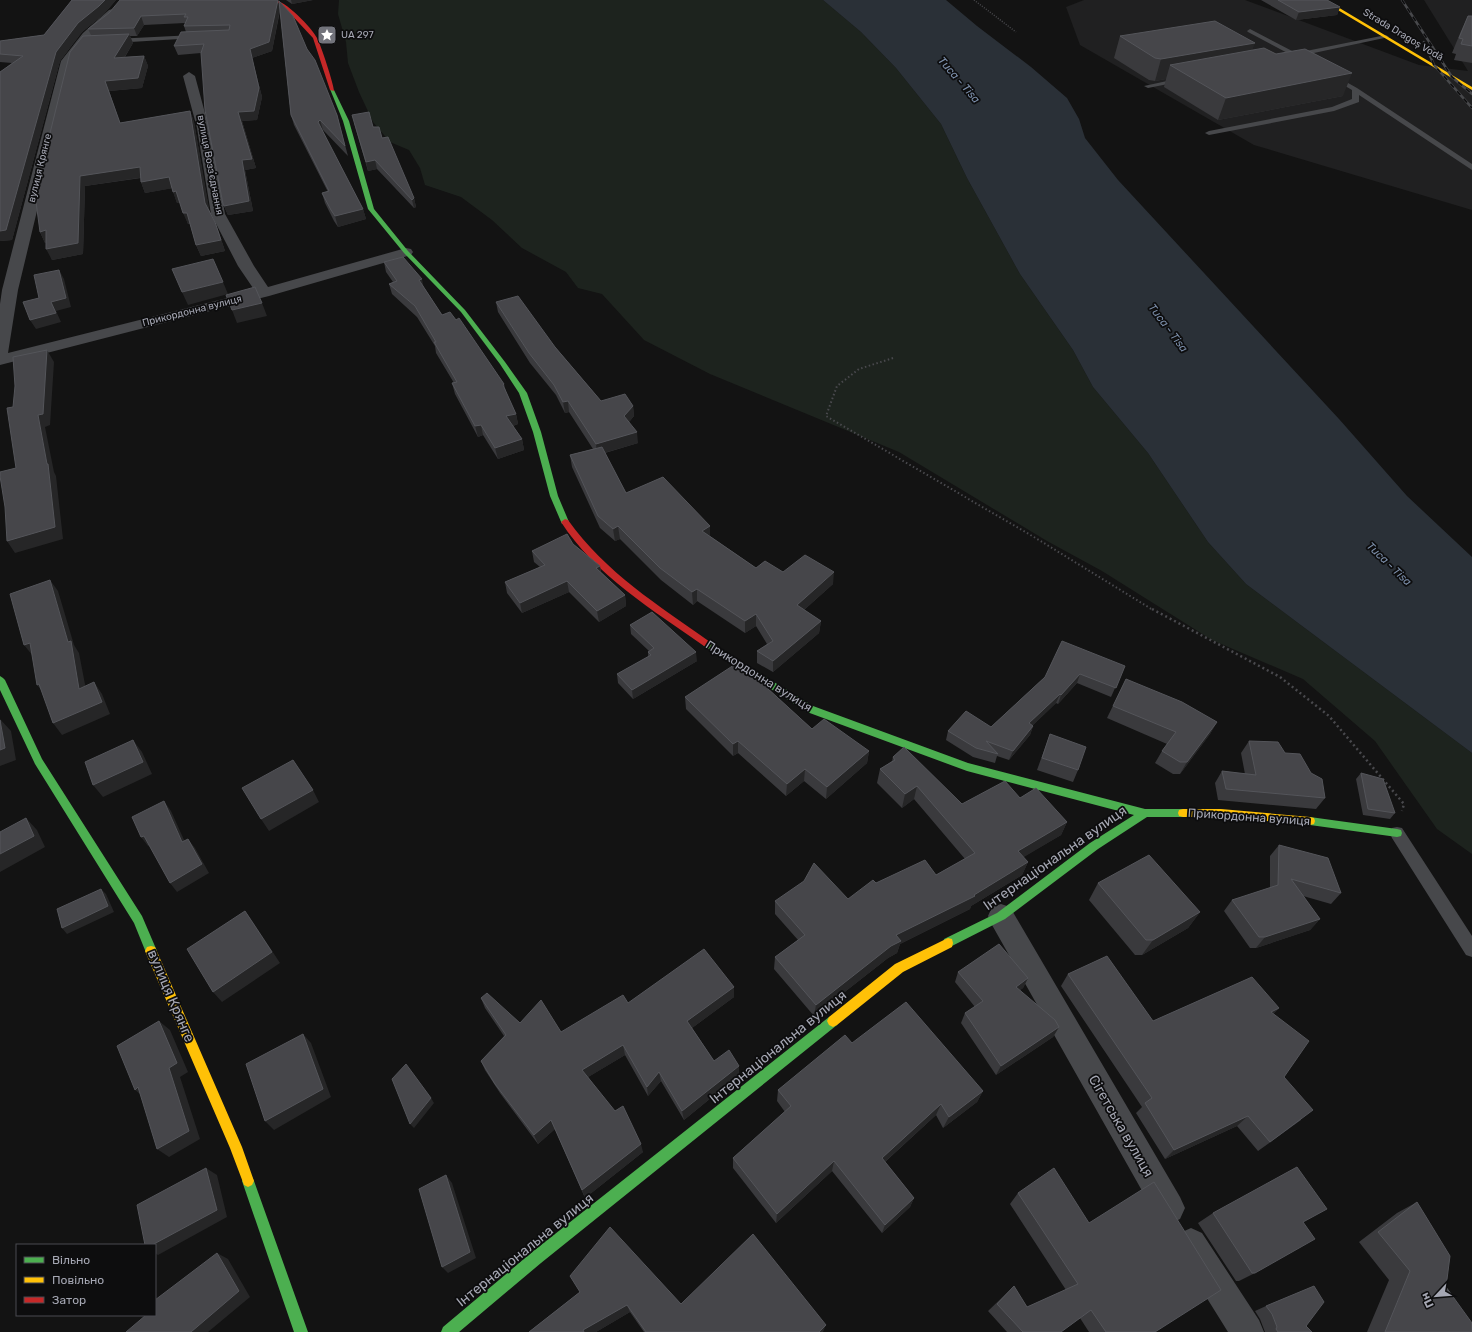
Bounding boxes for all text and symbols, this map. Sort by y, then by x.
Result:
street label: Strada Dragoș Vodă [1361,6,1445,64]
place icon: UA 297 [316,24,338,46]
place label: UA 297 [341,29,374,41]
water label: Тиса - Tisa [935,54,983,106]
street label: вулиця Воззʼєднання [194,114,226,216]
street label: вулиця Крянге [26,132,54,204]
street label: Прикордонна вулиця [141,293,243,329]
water label: Тиса - Tisa [1146,301,1191,355]
water label: Тиса - Tisa [1364,539,1414,589]
street label: Прикордонна вулиця [703,638,815,714]
street label: Інтернаціональна вулиця [980,802,1130,914]
street label: Прикордонна вулиця [1187,806,1311,828]
street label: вулиця Крянге [144,947,198,1045]
street label: Інтернаціональна вулиця [706,987,850,1107]
street label: Сігетська вулиця [1085,1072,1157,1180]
street label: Інтернаціональна вулиця [453,1190,597,1310]
legend [16,1244,156,1316]
text: Вільно [52,1253,90,1267]
text: Повільно [52,1273,104,1287]
north arrow [1416,1276,1456,1316]
text: Пн [1418,1290,1437,1310]
text: Затор [52,1293,86,1307]

